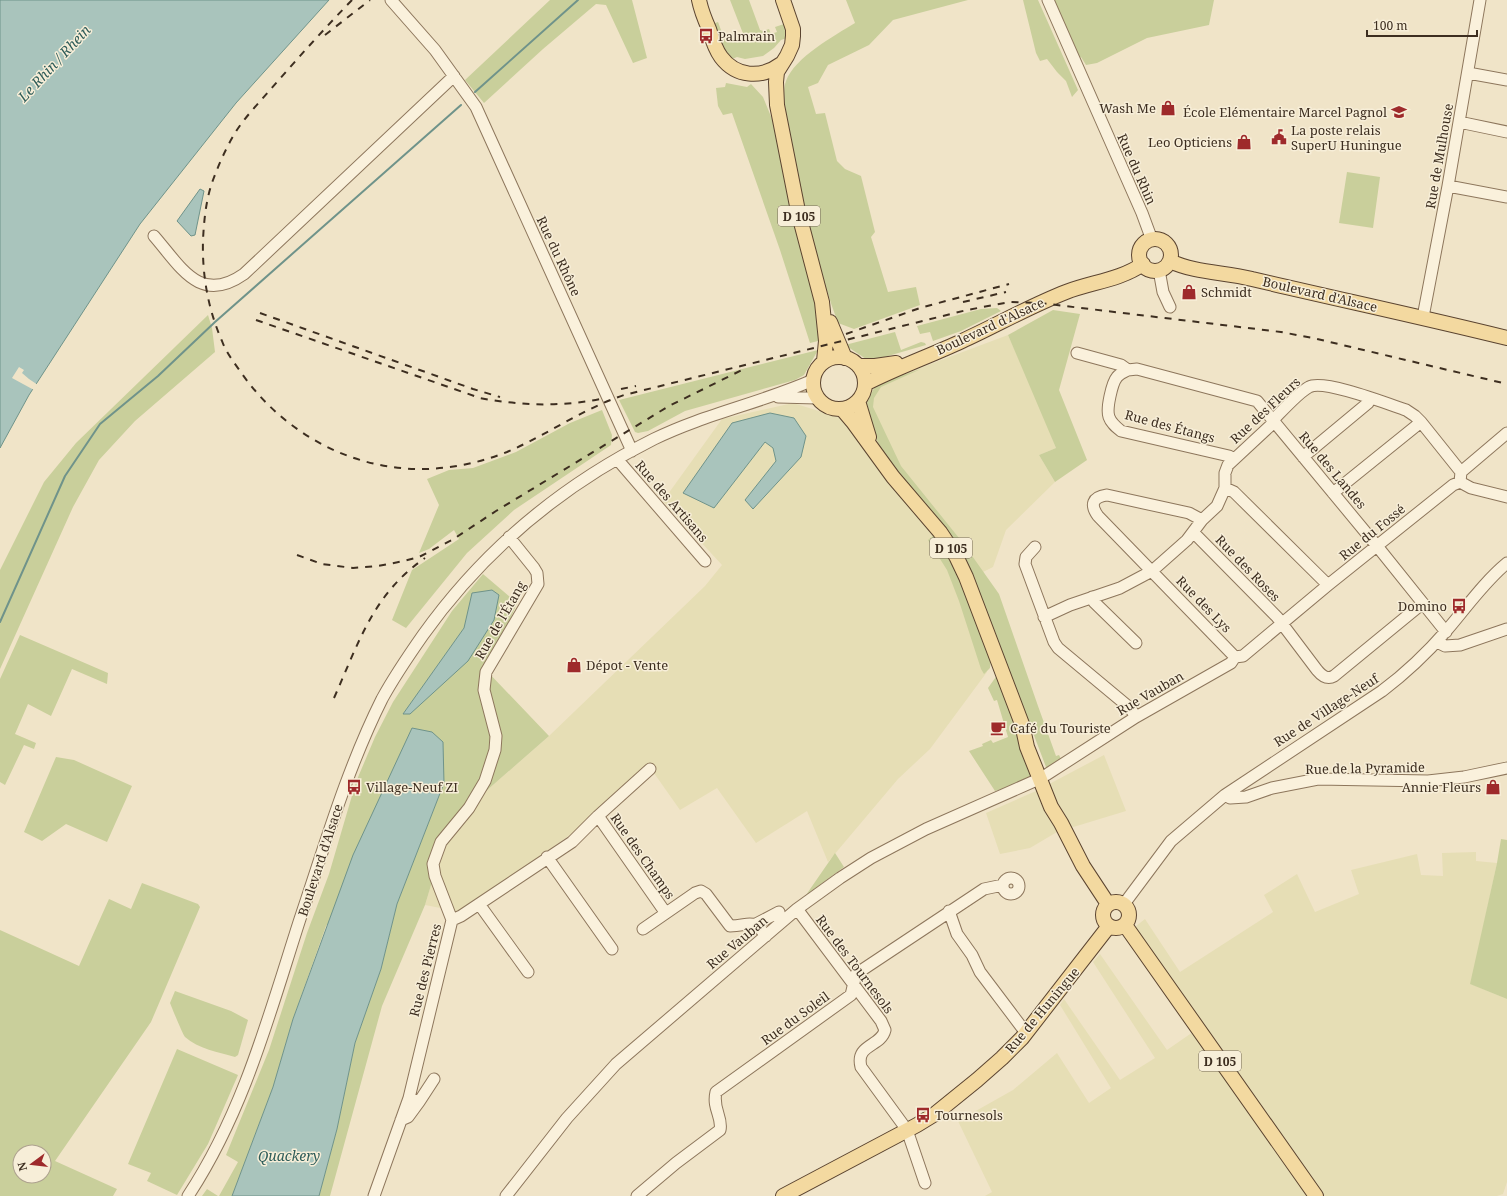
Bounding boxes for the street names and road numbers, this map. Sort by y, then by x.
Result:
street label: Rue de Mulhouse [1421,102,1457,210]
street label: Rue du Rhin [1113,131,1161,208]
road number: D 105 [778,206,820,226]
street label: Rue du Rhône [533,213,585,299]
street label: Boulevard d'Alsace [1261,272,1379,316]
street label: Boulevard d'Alsace [933,293,1047,359]
street label: Rue des Fleurs [1226,373,1304,447]
street label: Rue des Étangs [1123,405,1217,447]
street label: Rue des Landes [1295,427,1371,513]
street label: Rue des Artisans [631,456,713,546]
street label: Rue du Fossé [1335,500,1409,564]
street label: Rue des Roses [1212,531,1284,605]
road number: D 105 [930,538,972,558]
street label: Rue des Lys [1172,572,1236,636]
street label: Rue de l'Étang [470,578,530,662]
street label: Rue Vauban [1113,666,1187,719]
street label: Rue de Village-Neuf [1270,669,1383,751]
street label: Rue de la Pyramide [1305,758,1425,778]
street label: Boulevard d'Alsace [293,801,347,918]
street label: Rue des Champs [607,809,679,903]
street label: Rue Vauban [703,911,772,973]
street label: Rue des Tournesols [812,911,898,1017]
street label: Rue des Pierres [405,921,445,1018]
street label: Rue de Huningue [1001,963,1083,1057]
street label: Rue du Soleil [757,987,833,1049]
road number: D 105 [1199,1051,1241,1071]

